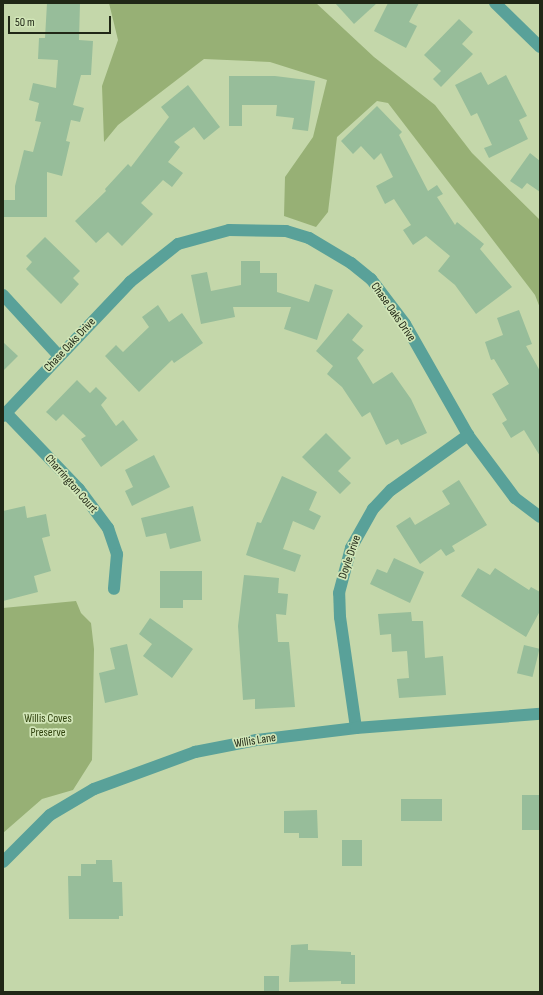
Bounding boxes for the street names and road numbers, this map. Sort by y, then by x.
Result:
street label: Chase Oaks Drive [367,280,419,344]
street label: Chase Oaks Drive [41,315,99,375]
street label: Charrington Court [42,452,100,516]
street label: Doyle Drive [336,533,364,581]
street label: Willis Lane [233,731,277,751]

